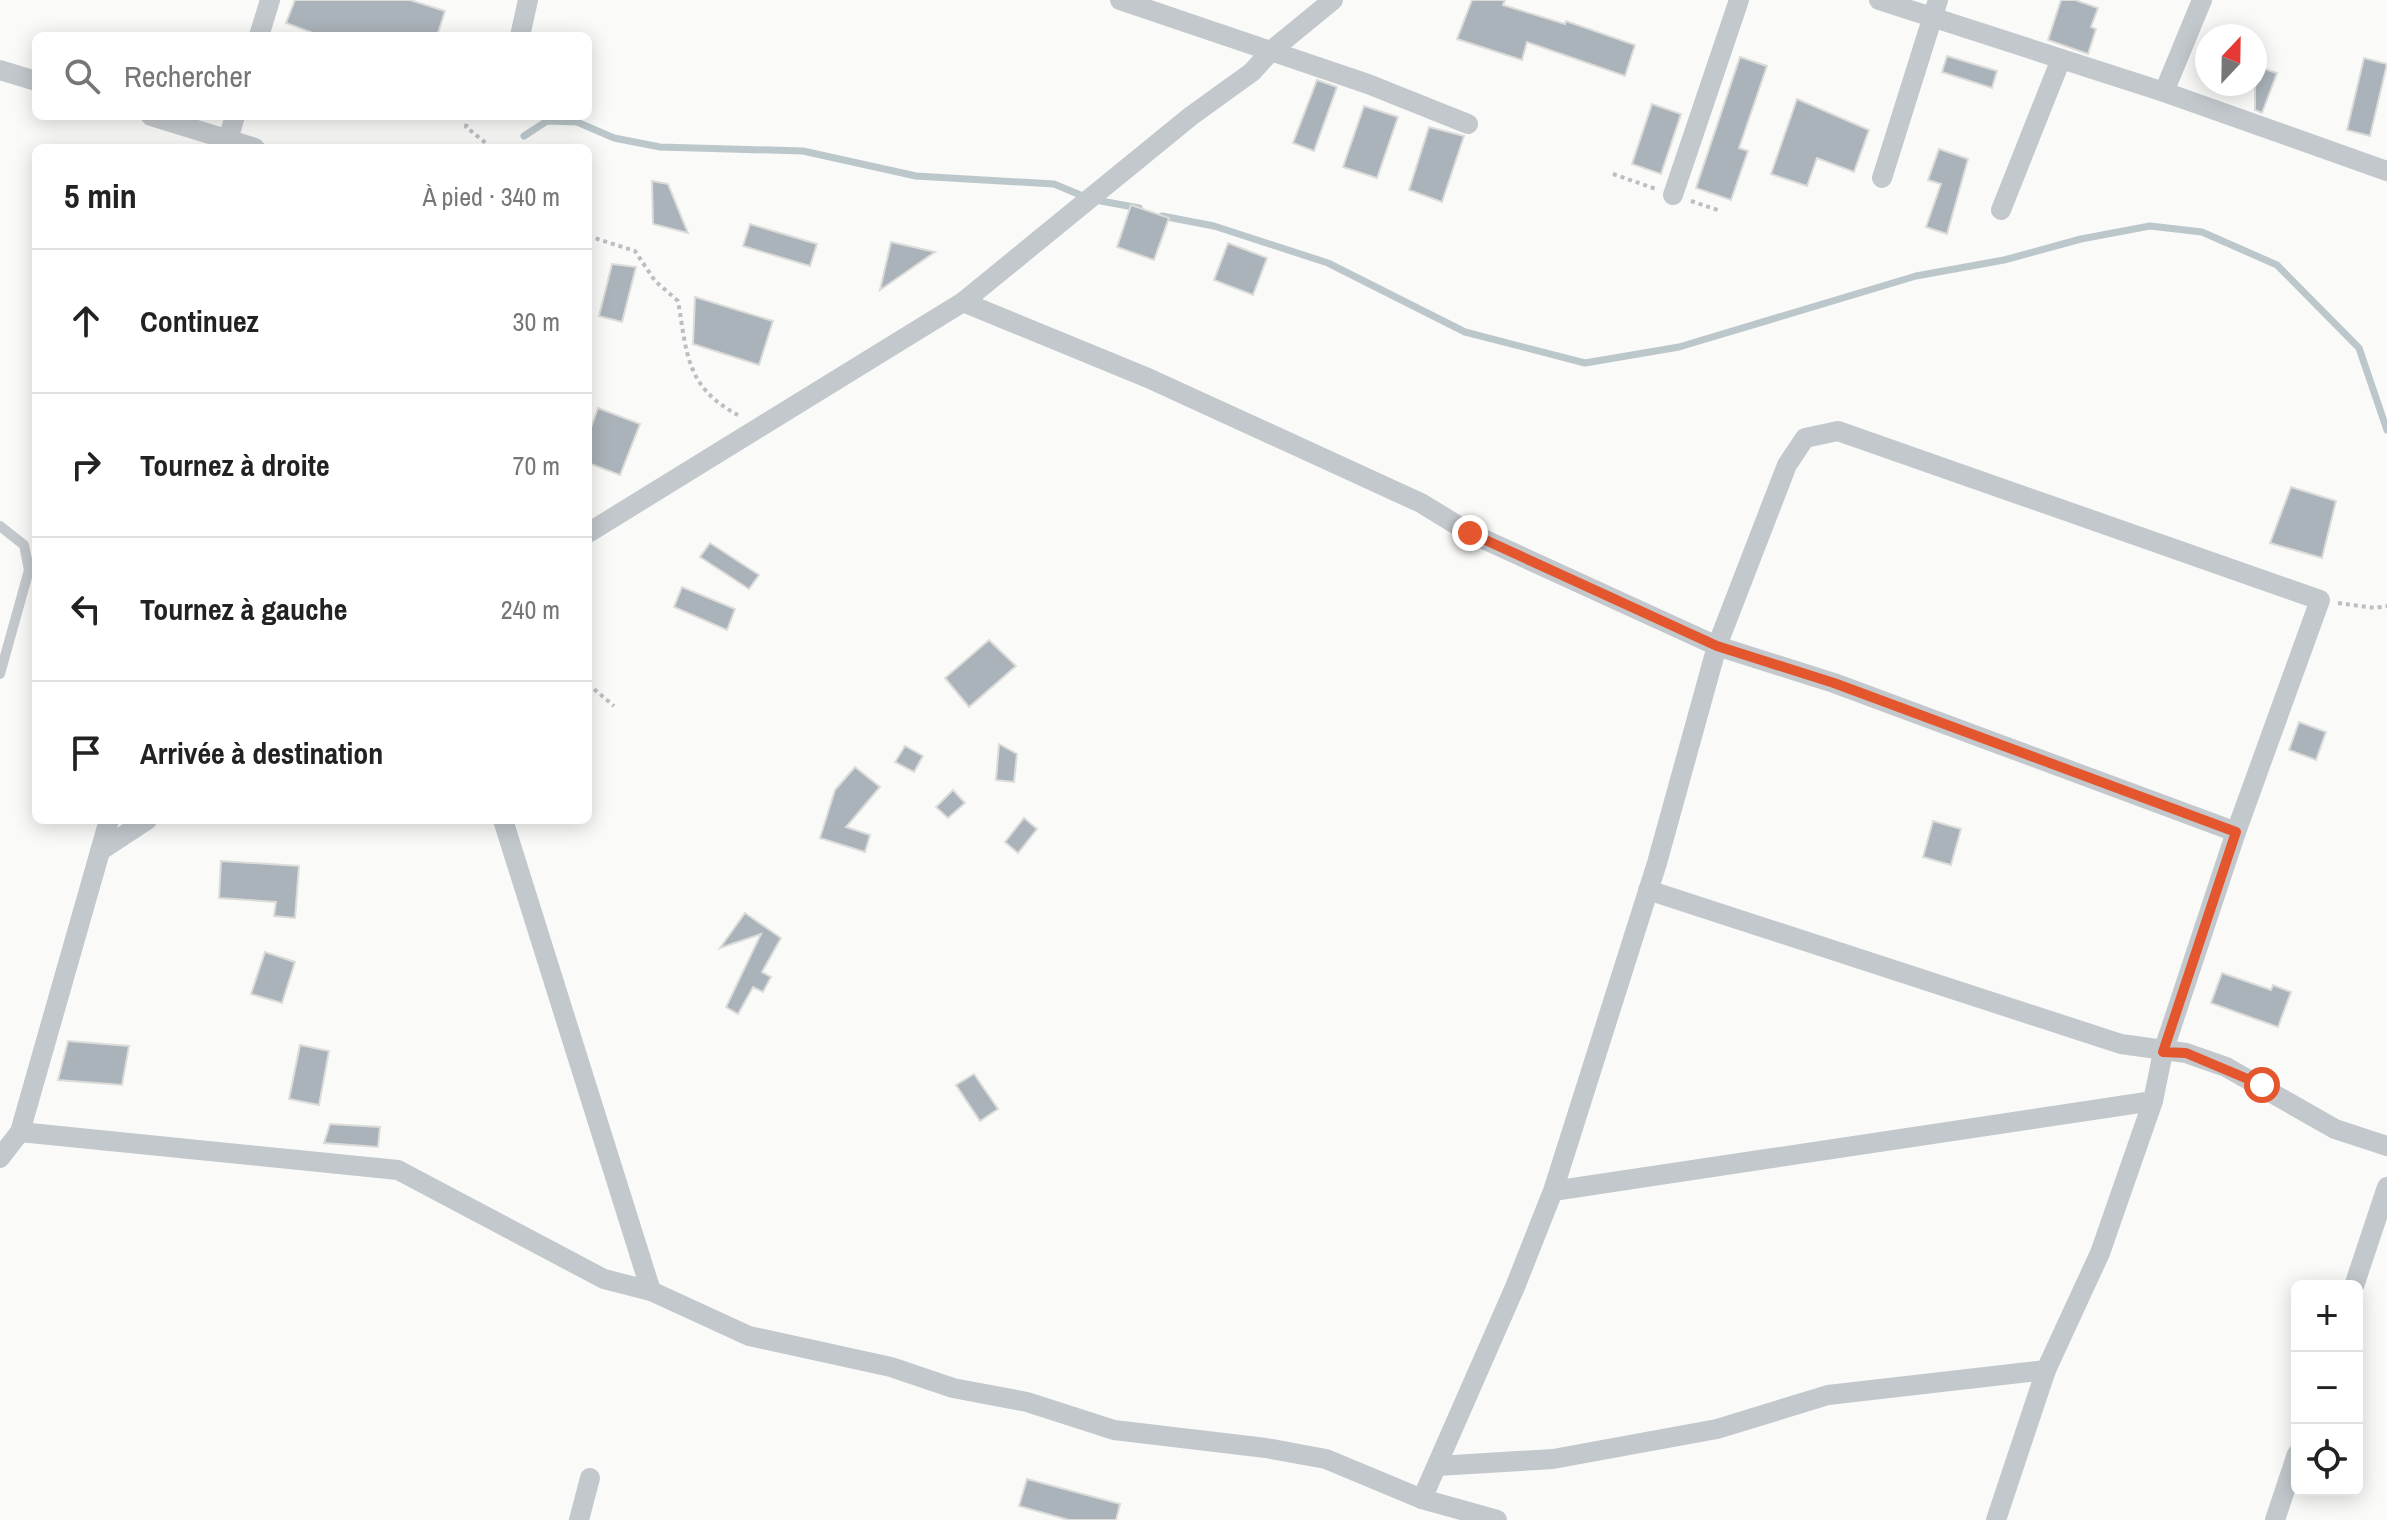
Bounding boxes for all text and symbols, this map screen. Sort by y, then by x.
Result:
north arrow [2195,24,2267,96]
search box [32,32,592,120]
icon: search [60,54,104,98]
text: Rechercher [124,56,251,96]
text: 5 min [64,173,137,219]
text: À pied · 340 m [422,179,560,214]
icon: ahead [64,299,108,343]
text: Continuez [140,301,259,341]
text: 30 m [513,304,560,339]
icon: right [64,443,108,487]
text: Tournez à droite [140,445,330,485]
text: 70 m [513,448,560,483]
route end [1452,515,1488,551]
icon: left [64,587,108,631]
text: Tournez à gauche [140,589,347,629]
text: 240 m [501,592,560,627]
icon: arrive [64,731,108,775]
text: Arrivée à destination [140,733,383,773]
route start [2244,1067,2280,1103]
map controls [2291,1280,2363,1496]
button: + [2291,1280,2363,1352]
button: − [2291,1352,2363,1424]
button: locate [2291,1424,2363,1496]

